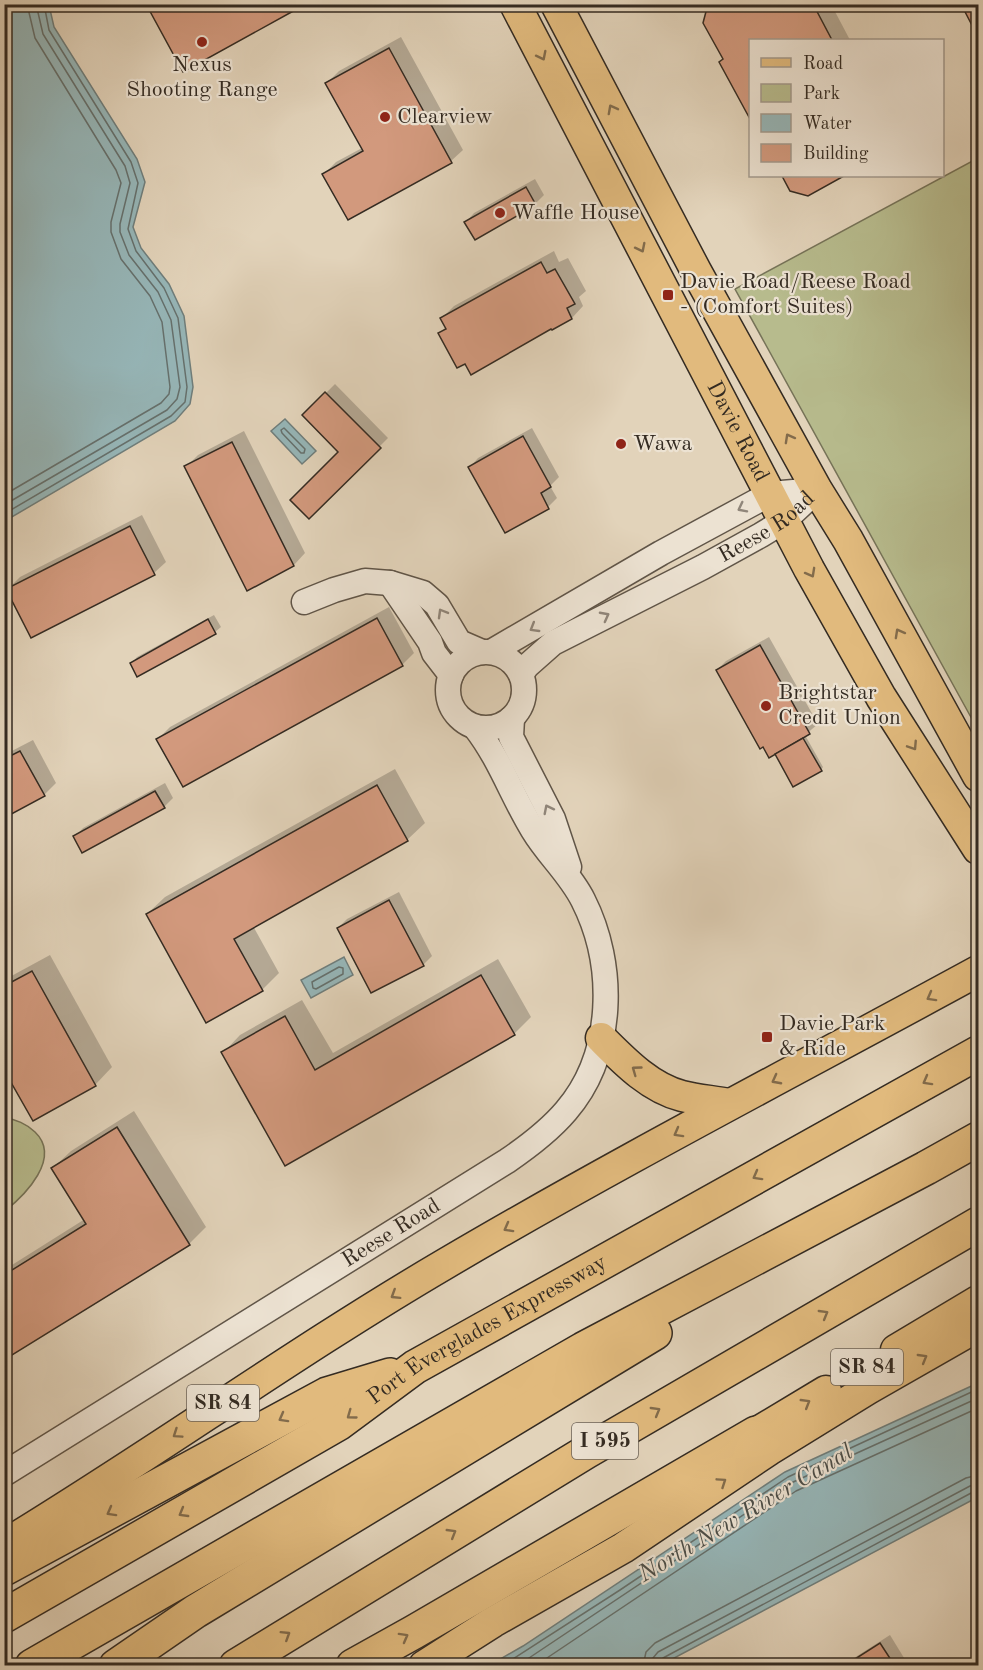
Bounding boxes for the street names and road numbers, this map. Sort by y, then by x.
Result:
street label: Davie Road [702,378,773,486]
street label: Reese Road [715,487,819,567]
street label: Reese Road [338,1194,444,1272]
street label: Port Everglades Expressway [364,1251,611,1409]
road number: SR 84 [831,1349,903,1385]
road number: SR 84 [187,1385,259,1421]
road number: I 595 [572,1423,638,1459]

